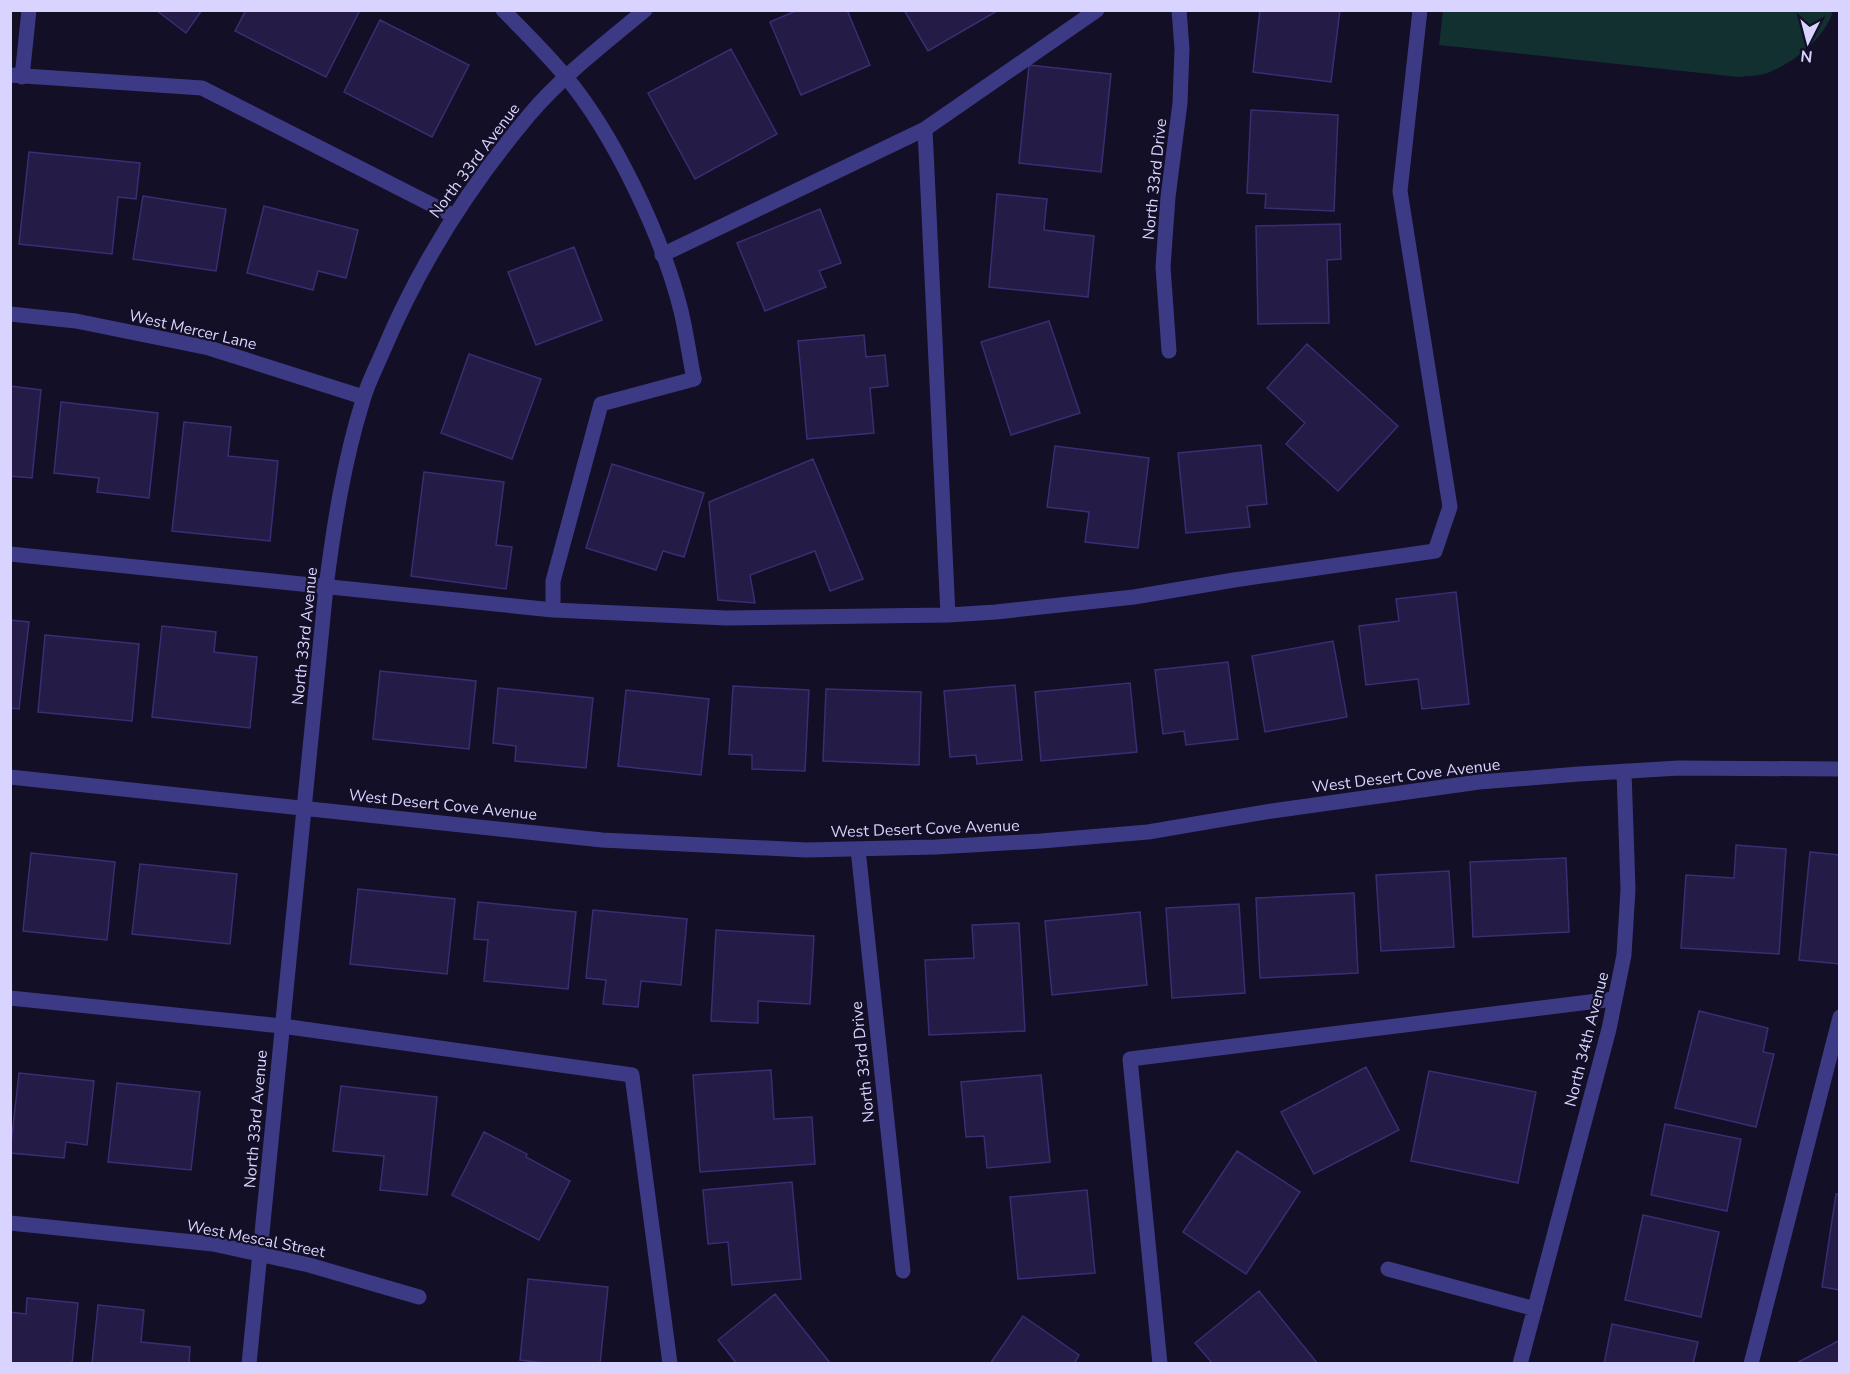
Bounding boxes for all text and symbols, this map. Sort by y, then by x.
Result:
north arrow [1778,12,1838,72]
text: N [1799,44,1814,67]
street label: North 33rd Avenue [424,99,525,222]
street label: North 33rd Drive [1138,117,1172,241]
street label: West Mercer Lane [127,305,259,355]
street label: North 33rd Avenue [287,566,323,706]
street label: West Desert Cove Avenue [1311,754,1501,798]
street label: West Desert Cove Avenue [348,784,538,826]
street label: West Desert Cove Avenue [830,815,1020,843]
street label: North 34th Avenue [1560,970,1614,1109]
street label: North 33rd Drive [846,1000,880,1124]
street label: North 33rd Avenue [239,1049,273,1189]
street label: West Mescal Street [185,1215,327,1263]

